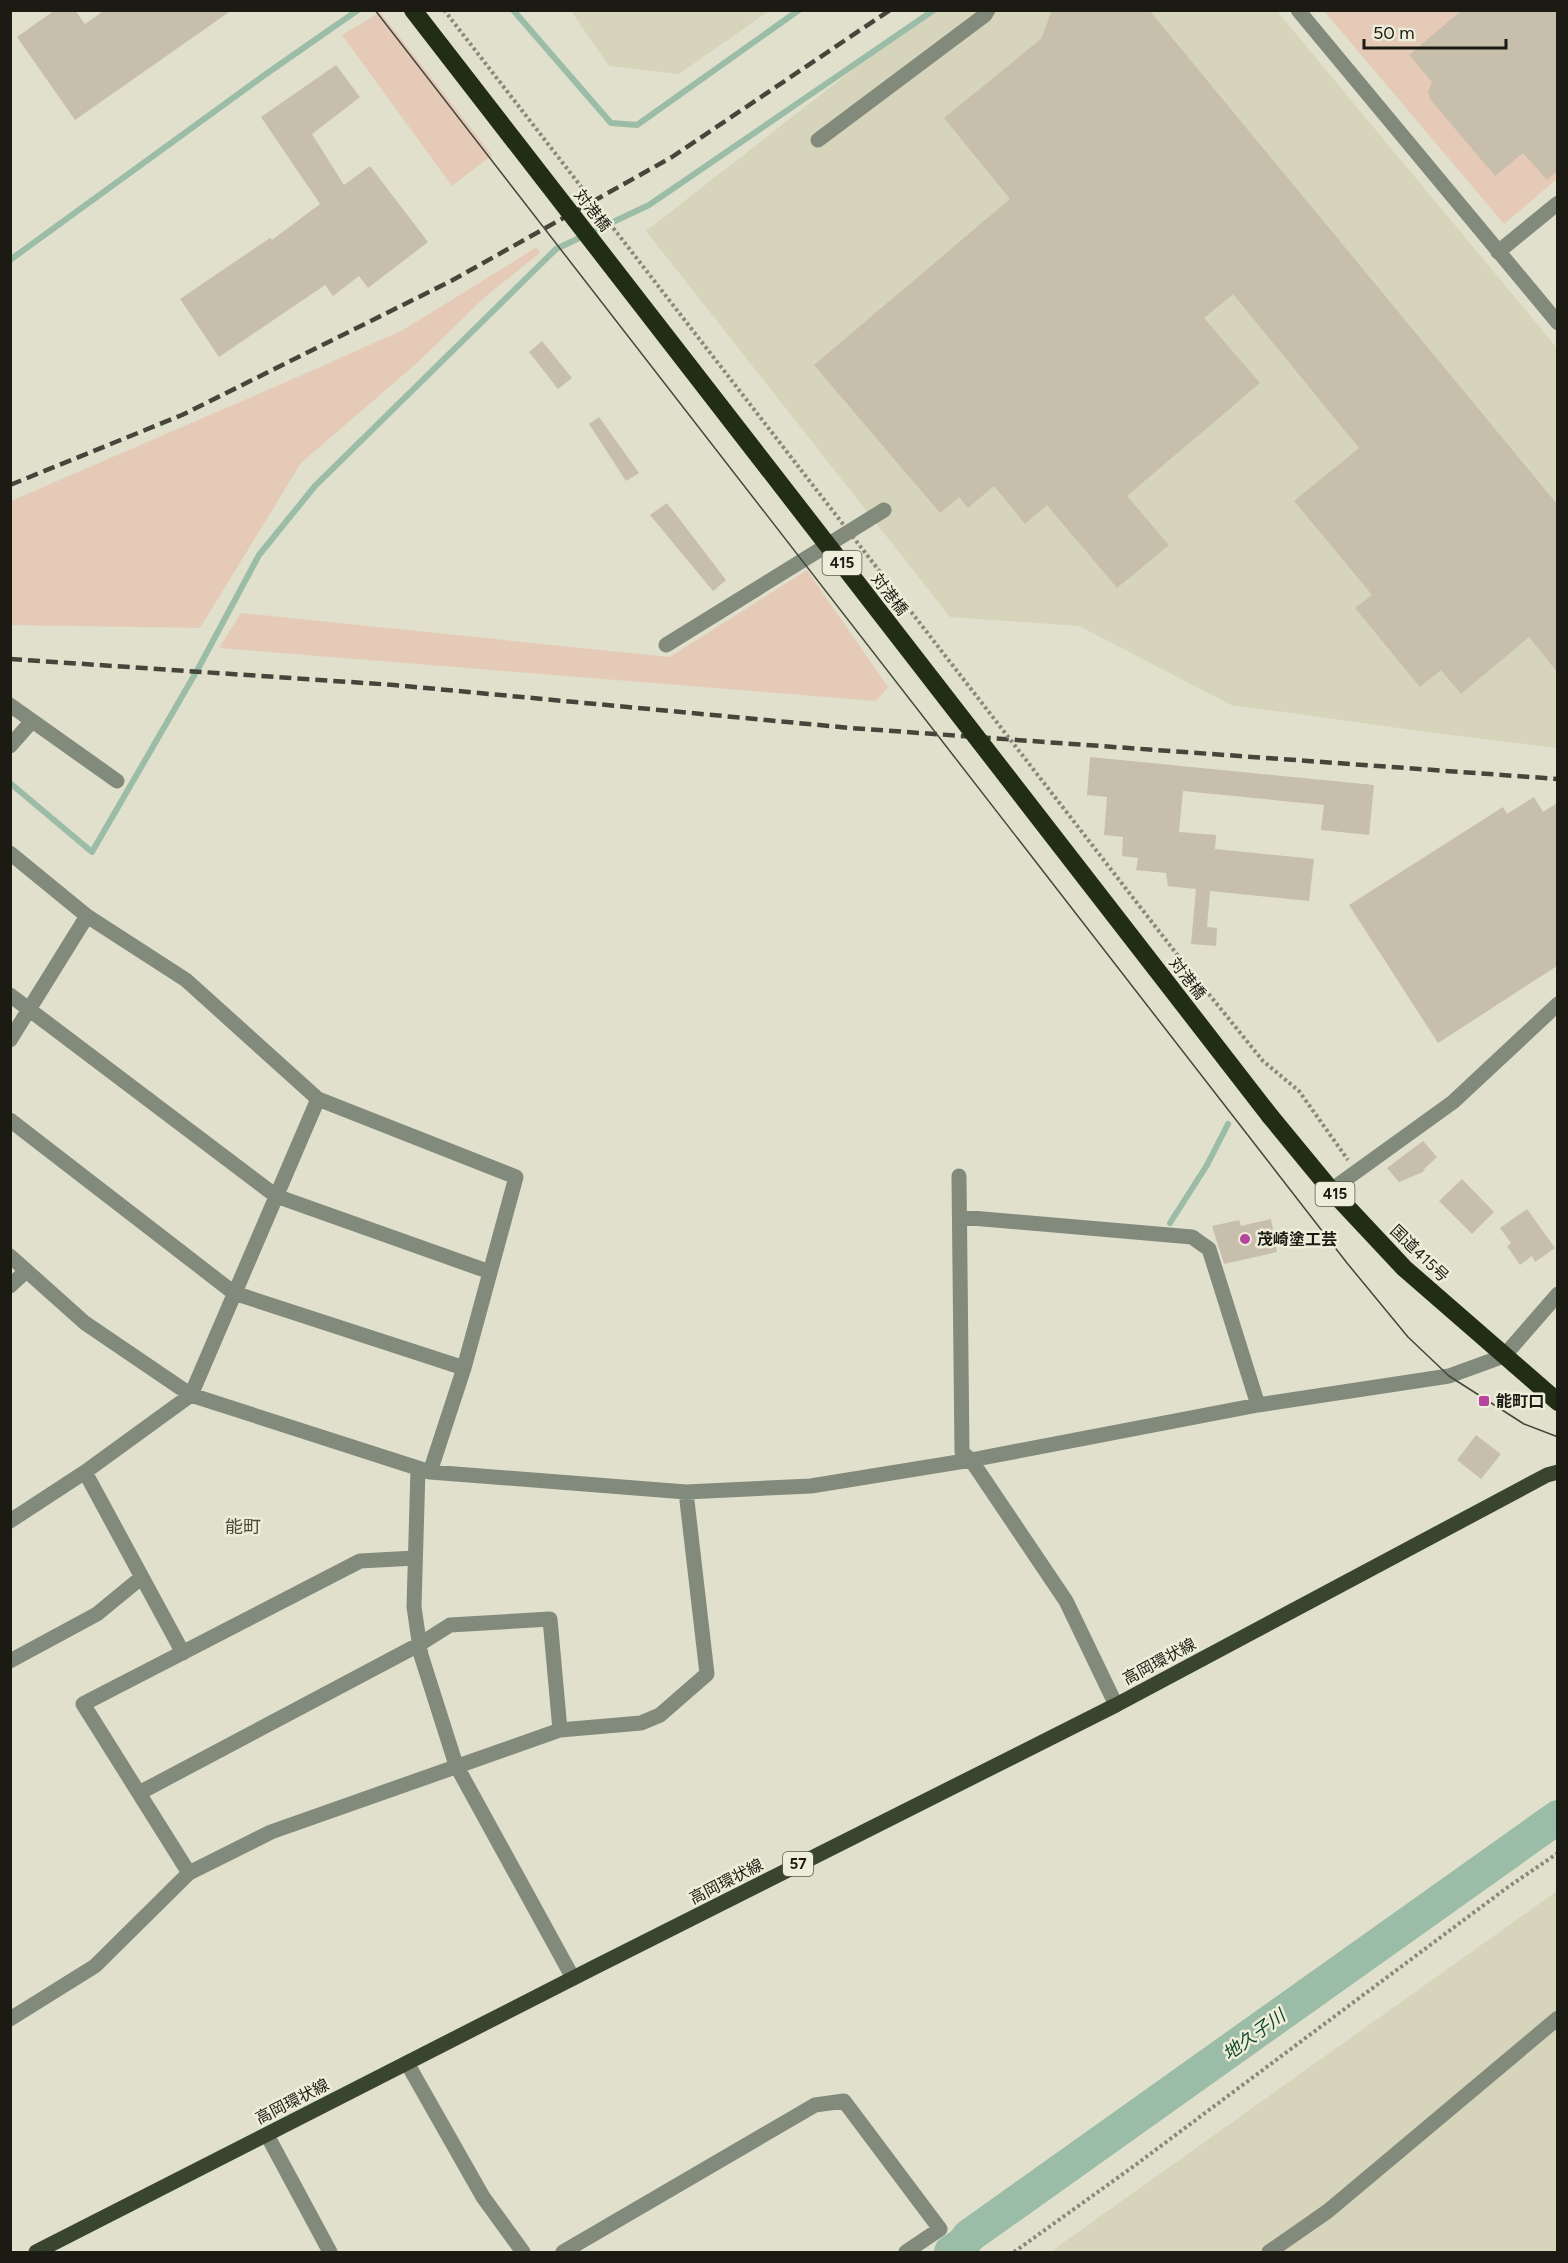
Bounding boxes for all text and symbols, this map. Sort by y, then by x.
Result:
scale bar [1364,12,1506,50]
text: 50 m [1373,22,1415,44]
street label: 対港橋 [570,186,615,235]
road number: 415 [822,551,862,575]
street label: 対港橋 [867,570,912,619]
street label: 対港橋 [1165,954,1210,1003]
road number: 415 [1316,1182,1354,1206]
street label: 国道415号 [1387,1221,1453,1286]
place label: 茂崎塗工芸 [1257,1230,1337,1249]
marker: 茂崎塗工芸 [1238,1232,1252,1246]
place label: 能町口 [1496,1392,1544,1411]
marker: 能町口 [1477,1394,1491,1408]
district label: 能町 [225,1516,261,1538]
street label: 高岡環状線 [1119,1634,1199,1689]
road number: 57 [783,1852,813,1876]
street label: 高岡環状線 [686,1855,766,1908]
water label: 地久子川 [1218,2004,1291,2065]
street label: 高岡環状線 [252,2075,332,2128]

